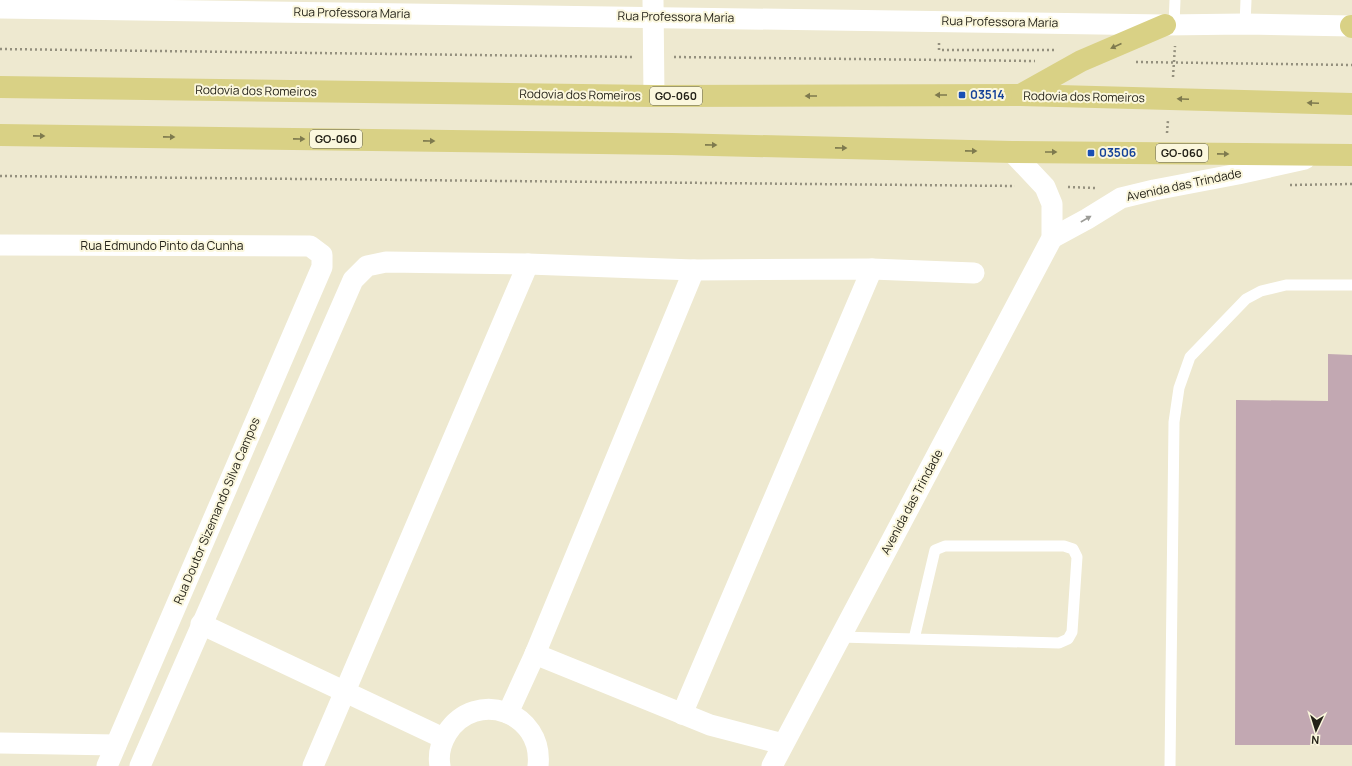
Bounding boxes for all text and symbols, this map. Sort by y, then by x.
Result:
street label: Rua Professora Maria [293,3,411,22]
street label: Rua Professora Maria [617,7,735,26]
street label: Rua Professora Maria [941,12,1059,31]
one-way arrow [1110,43,1122,49]
street label: Rodovia dos Romeiros [195,81,317,100]
street label: Rodovia dos Romeiros [519,85,641,104]
place label: 03514 [970,86,1004,103]
road number: GO-060 [650,87,702,105]
street label: Rodovia dos Romeiros [1023,87,1145,106]
marker: 03514 [957,90,967,100]
one-way arrow [934,92,947,98]
one-way arrow [804,93,817,99]
one-way arrow [1176,96,1189,102]
one-way arrow [1307,99,1319,106]
road number: GO-060 [310,130,362,148]
one-way arrow [33,133,46,139]
one-way arrow [163,134,176,140]
one-way arrow [293,136,306,142]
one-way arrow [423,137,435,144]
one-way arrow [705,141,717,148]
place label: 03506 [1099,144,1136,161]
road number: GO-060 [1156,144,1208,162]
one-way arrow [835,145,848,151]
one-way arrow [965,148,978,154]
marker: 03506 [1086,148,1096,158]
one-way arrow [1045,149,1058,155]
one-way arrow [1217,151,1230,157]
street label: Avenida das Trindade [1125,164,1243,205]
one-way arrow [1080,216,1092,223]
street label: Rua Edmundo Pinto da Cunha [81,237,243,254]
street label: Rua Doutor Sizemando Silva Campos [169,415,264,607]
street label: Avenida das Trindade [877,446,947,557]
north arrow [1296,710,1336,750]
text: N [1311,733,1320,748]

